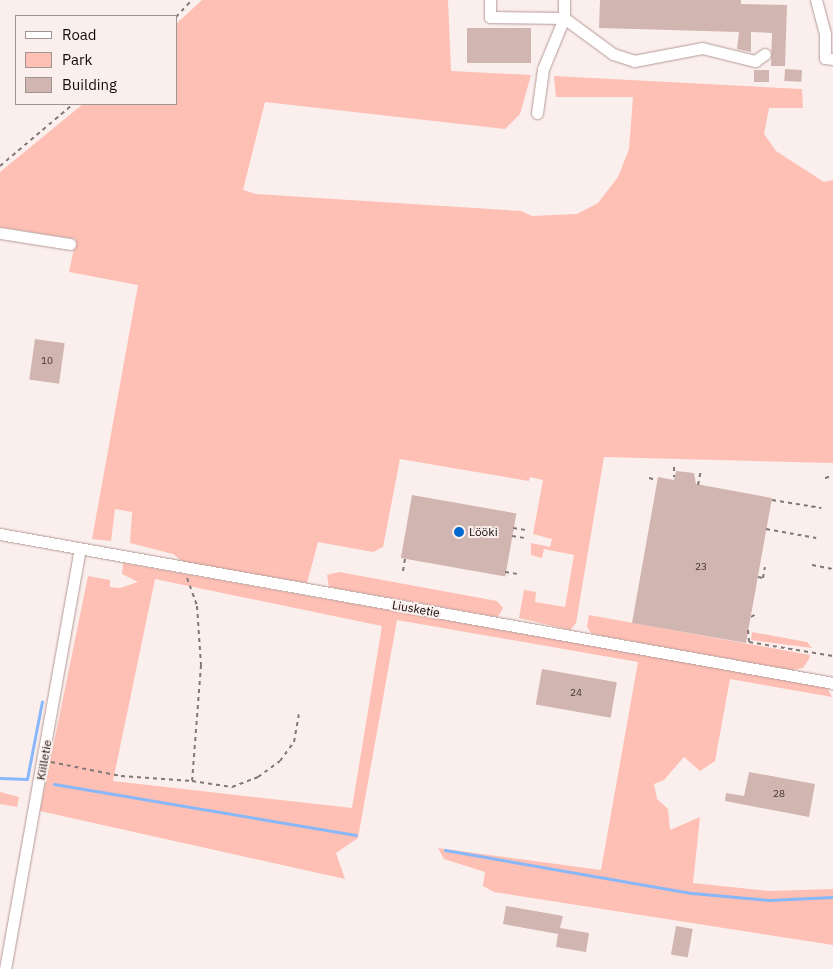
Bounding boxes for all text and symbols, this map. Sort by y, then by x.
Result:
legend [15,15,178,105]
text: Road [62,25,97,44]
text: Park [62,50,92,69]
text: Building [62,75,117,94]
house number: 10 [41,355,53,367]
place label: Lööki [469,525,498,539]
marker: Lööki [453,526,465,538]
house number: 23 [695,561,707,573]
street label: Liusketie [391,598,441,620]
house number: 24 [570,687,582,699]
street label: Kiilletie [33,739,55,781]
house number: 28 [773,788,785,800]

